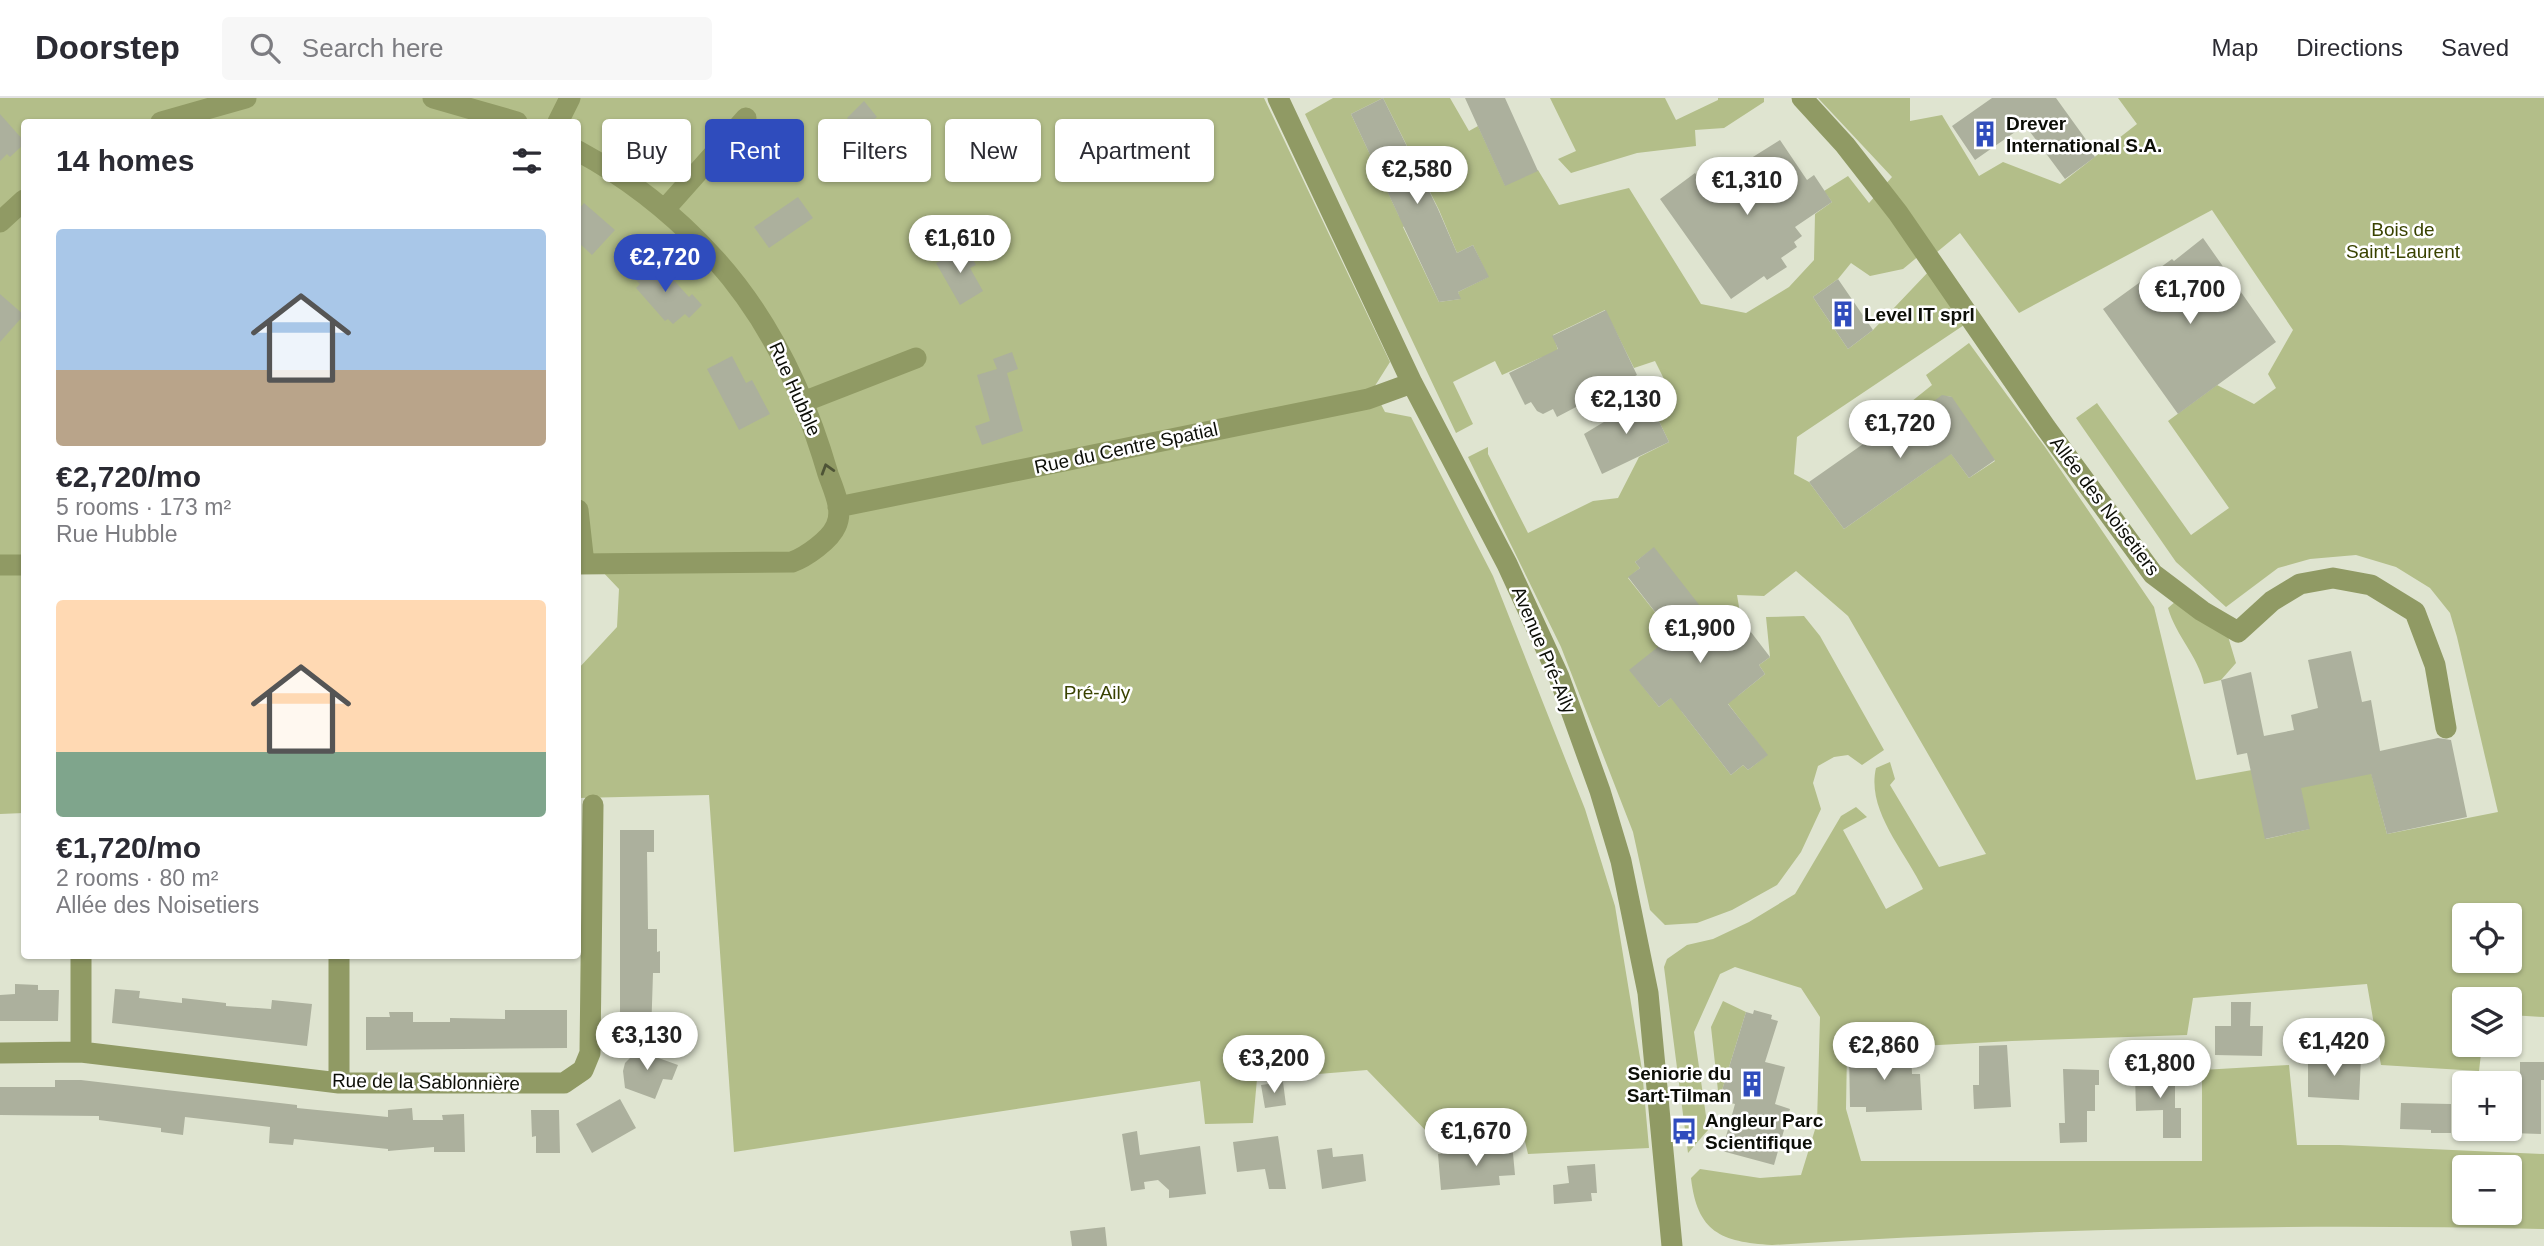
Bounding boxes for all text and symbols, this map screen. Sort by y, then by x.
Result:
search box [222,17,712,80]
text: Doorstep [35,29,180,66]
icon: search [246,29,284,67]
text: Search here [302,33,444,63]
text: Map [2212,34,2258,61]
text: Directions [2296,34,2403,61]
text: Saved [2441,34,2509,61]
place label: Drever International S.A. [2006,113,2162,156]
chip: Buy [602,119,691,182]
chip: Rent [705,119,804,182]
chip: Filters [818,119,931,182]
chip: New [945,119,1041,182]
chip: Apartment [1055,119,1214,182]
building icon: Drever International S.A. [1970,119,2000,149]
icon: filters [508,142,546,180]
text: 14 homes [56,144,194,177]
pin: €2,580 [1360,146,1474,206]
text: €2,580 [1382,156,1452,182]
pin: €1,310 [1690,158,1804,217]
text: €1,310 [1712,167,1782,193]
pin: €1,610 [903,216,1017,275]
park label: Bois de Saint-Laurent [2346,219,2461,262]
text: €1,610 [925,225,995,251]
pin: €2,720 [608,234,722,294]
text: €2,720 [630,244,700,270]
pin: €1,700 [2133,266,2247,326]
icon: home [238,275,364,401]
text: €1,700 [2155,276,2225,302]
building icon: Level IT sprl [1828,299,1858,329]
place label: Level IT sprl [1864,304,1975,325]
street label: Rue Hubble [765,339,825,439]
pin: €2,130 [1569,376,1683,436]
text: €2,130 [1591,386,1661,412]
pin: €1,720 [1843,400,1957,460]
text: €1,720 [1865,410,1935,436]
street label: Rue du Centre Spatial [1032,418,1220,478]
street label: Allée des Noisetiers [2046,433,2164,579]
text: €2,720/mo [56,460,201,493]
one-way arrow [820,463,835,475]
text: 5 rooms · 173 m² [56,494,231,520]
text: Rue Hubble [56,521,177,547]
street label: Avenue Pré-Aily [1508,583,1580,717]
pin: €1,900 [1643,606,1757,665]
text: €1,900 [1665,615,1735,641]
icon: home [238,646,364,772]
park label: Pré-Aily [1064,682,1131,703]
text: €1,720/mo [56,831,201,864]
text: 2 rooms · 80 m² [56,865,218,891]
text: Allée des Noisetiers [56,892,259,918]
map controls [2452,903,2522,1225]
button: locate [2452,903,2522,973]
button: layers [2452,987,2522,1057]
pin: €3,130 [590,1012,704,1072]
pin: €1,420 [2277,1018,2391,1078]
text: €3,130 [612,1022,682,1048]
pin: €2,860 [1827,1023,1941,1082]
text: €1,420 [2299,1028,2369,1054]
text: €2,860 [1849,1032,1919,1058]
pin: €3,200 [1217,1035,1331,1095]
pin: €1,800 [2103,1040,2217,1100]
text: €3,200 [1239,1045,1309,1071]
text: €1,800 [2125,1050,2195,1076]
place label: Seniorie du Sart-Tilman [1627,1063,1731,1106]
building icon: Seniorie du Sart-Tilman [1737,1069,1767,1099]
street label: Rue de la Sablonnière [332,1070,520,1094]
button: + [2452,1071,2522,1141]
pin: €1,670 [1419,1108,1533,1168]
place label: Angleur Parc Scientifique [1705,1110,1824,1153]
bus stop icon: Angleur Parc Scientifique [1669,1116,1699,1146]
text: €1,670 [1441,1118,1511,1144]
button: − [2452,1155,2522,1225]

